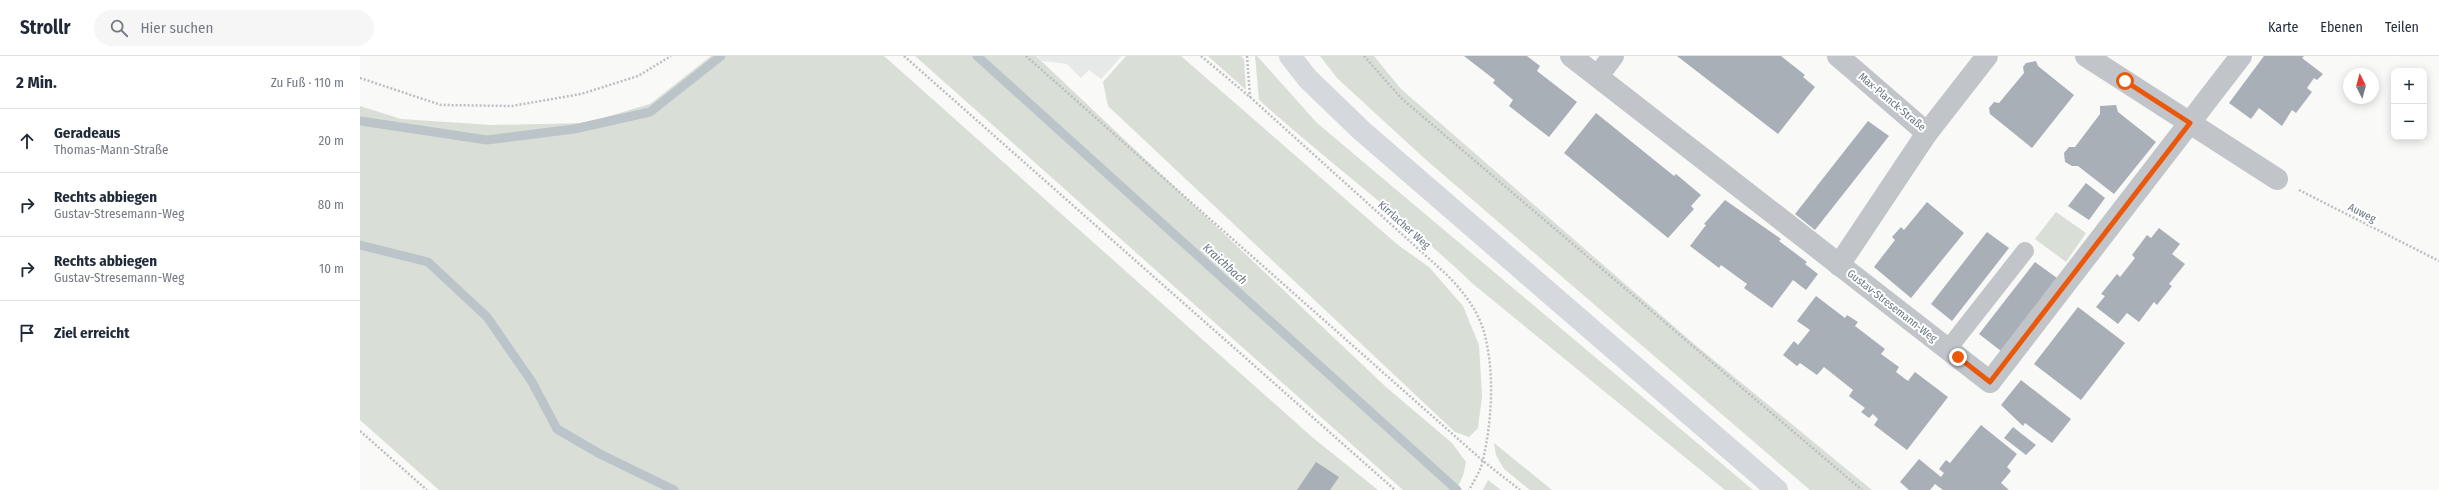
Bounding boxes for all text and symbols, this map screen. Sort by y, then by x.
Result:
search box [94,10,374,46]
text: Strollr [20,16,70,39]
icon: search [108,17,130,39]
text: Hier suchen [140,19,213,37]
text: Karte [2268,19,2298,36]
text: Ebenen [2320,19,2363,36]
text: Teilen [2385,19,2419,36]
north arrow [2343,68,2379,104]
map controls [2391,68,2427,140]
button: + [2391,68,2427,104]
street label: Max-Planck-Straße [1856,70,1928,134]
text: 2 Min. [16,72,57,93]
route start [2116,72,2134,90]
text: Zu Fuß · 110 m [271,75,344,90]
button: − [2391,104,2427,140]
text: Geradeaus [54,124,120,142]
icon: ahead [16,130,38,152]
text: 20 m [318,133,344,148]
text: Thomas-Mann-Straße [54,142,168,157]
text: Rechts abbiegen [54,188,157,206]
icon: right [16,194,38,216]
text: 80 m [318,197,344,212]
street label: Kirrlacher Weg [1375,198,1433,252]
street label: Auweg [2346,201,2379,226]
text: Gustav-Stresemann-Weg [54,206,184,221]
water label: Kraichbach [1200,240,1250,288]
text: Rechts abbiegen [54,252,157,270]
icon: right [16,258,38,280]
text: 10 m [319,261,344,276]
street label: Gustav-Stresemann-Weg [1845,267,1940,346]
text: Gustav-Stresemann-Weg [54,270,184,285]
icon: arrive [16,322,38,344]
text: Ziel erreicht [54,324,129,342]
route end [1949,348,1967,366]

